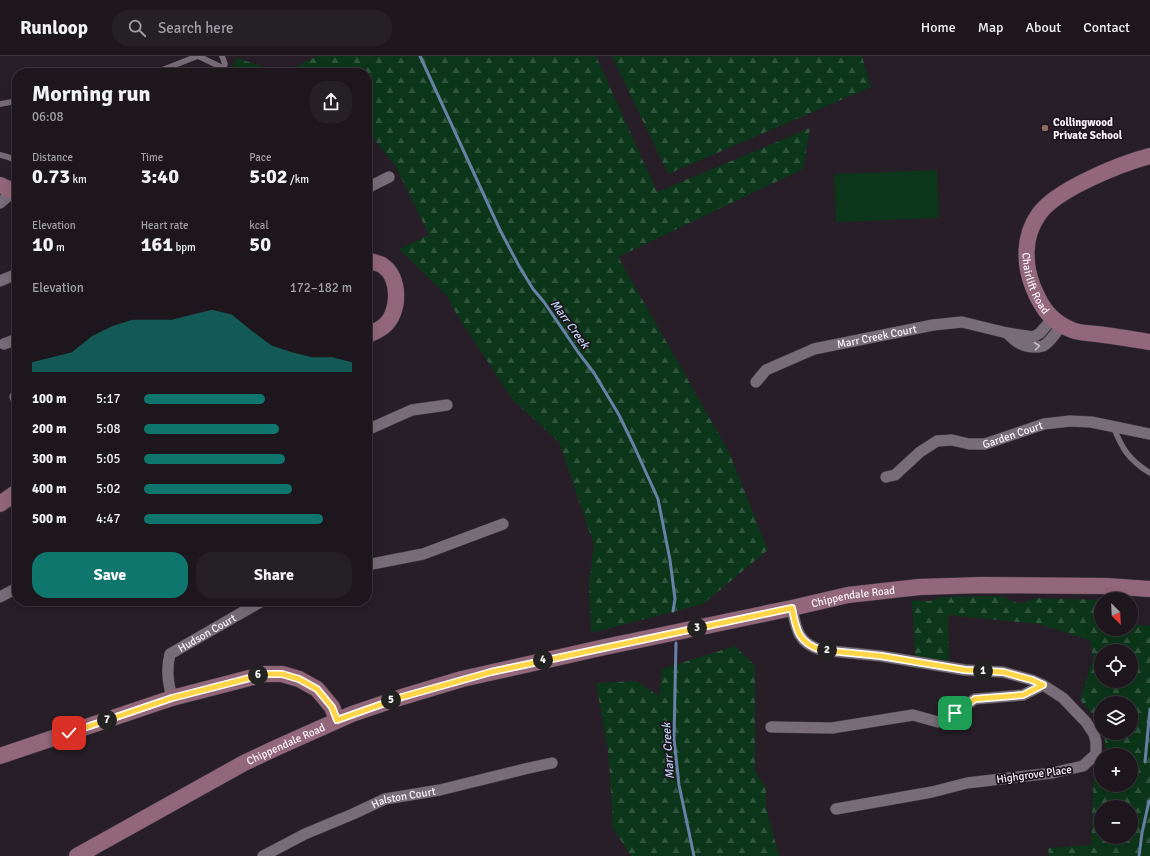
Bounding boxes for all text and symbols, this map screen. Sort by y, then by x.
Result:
search box [112,10,392,46]
text: Runloop [20,16,88,40]
icon: search [126,17,148,39]
text: Search here [158,19,234,37]
text: Home [921,19,956,36]
text: Map [978,19,1003,36]
text: About [1025,19,1061,36]
text: Contact [1083,19,1130,36]
text: Morning run [32,80,151,107]
button: share [310,81,352,123]
text: 06:08 [32,109,64,125]
place label: Collingwood Private School [1053,116,1123,142]
marker: Collingwood Private School [1040,123,1050,133]
text: Distance [32,151,73,164]
text: Time [141,151,163,164]
text: Pace [249,151,272,164]
text: 0.73 [32,164,70,189]
text: 3:40 [141,164,179,189]
text: 5:02 [249,164,288,189]
text: km [70,173,87,186]
text: /km [288,173,309,186]
text: Elevation [32,219,76,232]
text: Heart rate [141,219,188,232]
text: kcal [249,219,269,232]
text: 10 [32,232,54,257]
text: 161 [141,232,173,257]
text: 50 [249,232,271,257]
text: m [54,241,65,254]
text: bpm [173,241,196,254]
street label: Chairlift Road [1019,252,1052,317]
text: Elevation [32,280,84,296]
text: 172–182 m [290,280,352,296]
water label: Marr Creek [547,297,593,352]
street label: Marr Creek Court [836,322,918,351]
one-way arrow [1034,342,1040,351]
text: 100 m [32,391,66,407]
text: 5:17 [96,391,121,407]
street label: Garden Court [981,419,1045,451]
text: 200 m [32,421,66,437]
text: 5:08 [96,421,121,437]
text: 300 m [32,451,66,467]
text: 5:05 [96,451,121,467]
text: 400 m [32,481,66,497]
text: 5:02 [96,481,121,497]
text: 500 m [32,511,66,527]
text: 4:47 [96,511,121,527]
button: Save [32,552,188,598]
button: Share [196,552,352,598]
street label: Chippendale Road [810,584,896,610]
north arrow [1094,592,1138,636]
map controls [1094,592,1138,844]
street label: Hudson Court [176,611,238,655]
pin: 3 [687,618,707,638]
text: 3 [694,621,700,634]
pin: 2 [817,640,837,660]
text: 2 [824,643,830,656]
button: locate [1094,644,1138,688]
pin: 4 [533,650,553,670]
text: 4 [540,653,546,666]
pin: 1 [973,661,993,681]
text: 1 [980,664,986,677]
pin: 6 [248,665,268,685]
text: 6 [255,668,261,681]
pin: 5 [381,690,401,710]
text: 5 [388,693,394,706]
pin [938,696,972,730]
button: layers [1094,696,1138,740]
icon: arrive [944,702,966,724]
pin: 7 [97,710,117,730]
text: 7 [104,713,110,726]
pin [52,716,86,750]
street label: Chippendale Road [245,721,327,768]
water label: Marr Creek [659,721,678,780]
icon: check [58,722,80,744]
button: + [1094,748,1138,792]
street label: Highgrove Place [996,763,1073,786]
street label: Halston Court [369,785,437,811]
button: − [1094,800,1138,844]

